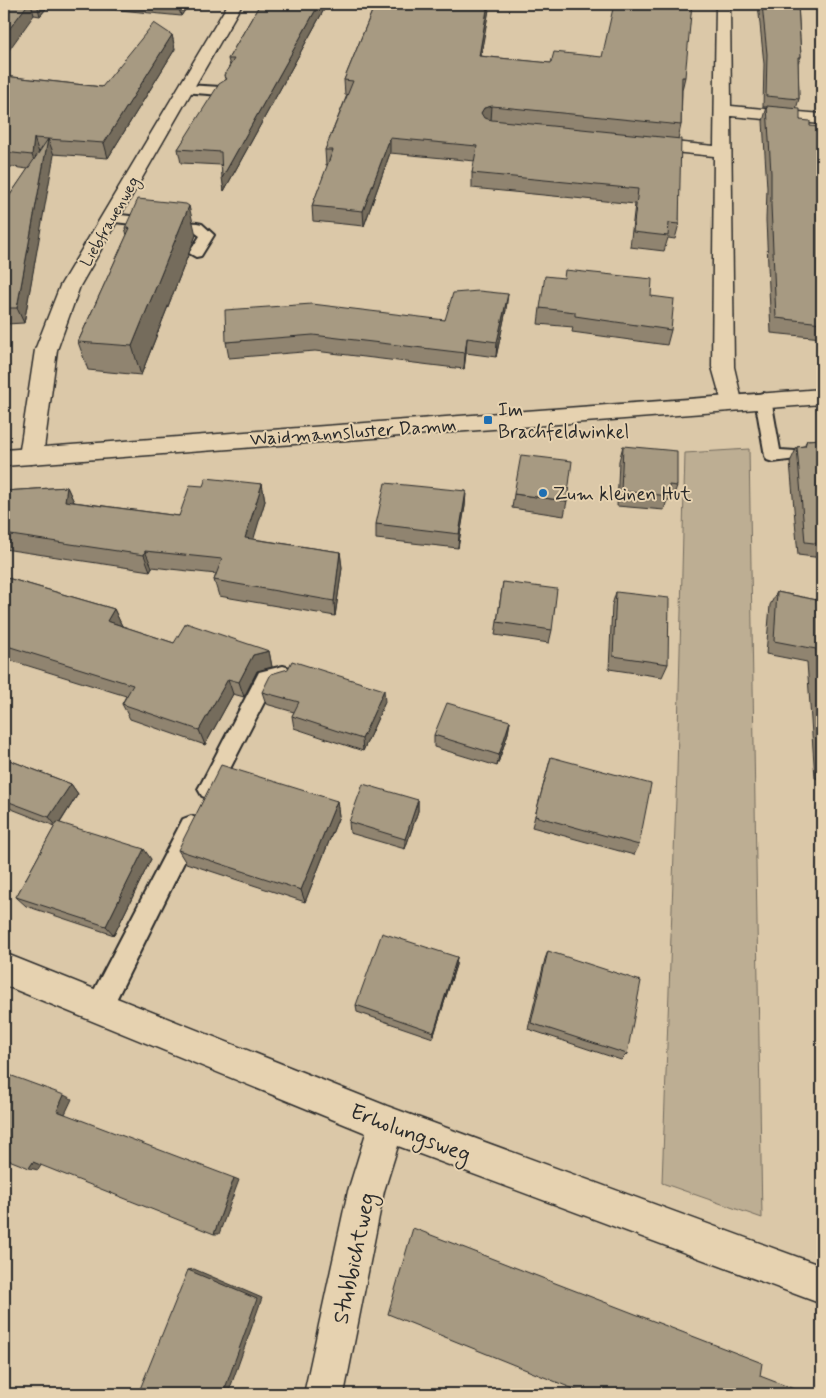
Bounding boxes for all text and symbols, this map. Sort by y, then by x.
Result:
street label: Liebfrauenweg [76,173,145,271]
place label: Im Brachfeldwinkel [498,398,629,445]
street label: Waidmannsluster Damm [249,413,457,452]
marker: Im Brachfeldwinkel [482,414,494,426]
place label: Zum kleinen Hut [553,482,691,507]
marker: Zum kleinen Hut [537,487,549,499]
street label: Erholungsweg [345,1098,474,1172]
street label: Stubbichtweg [327,1190,385,1327]

